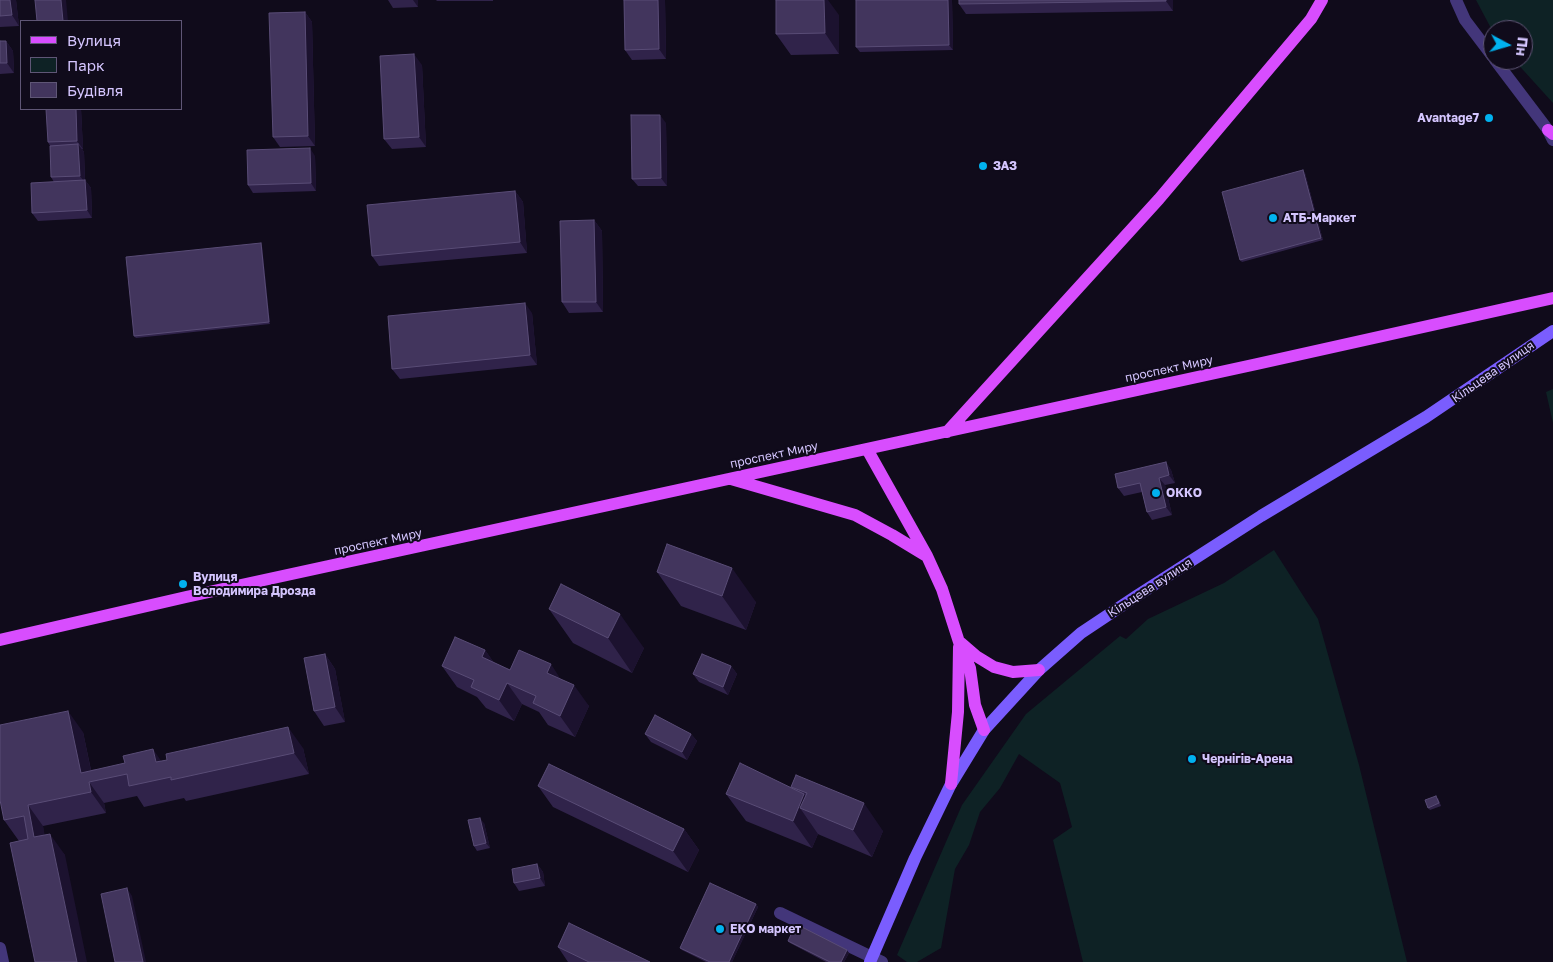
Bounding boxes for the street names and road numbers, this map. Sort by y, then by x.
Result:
street label: Кільцева вулиця [1449,338,1537,406]
street label: проспект Миру [1124,353,1214,385]
street label: проспект Миру [729,439,819,471]
street label: проспект Миру [333,526,423,558]
street label: Кільцева вулиця [1105,555,1195,621]

